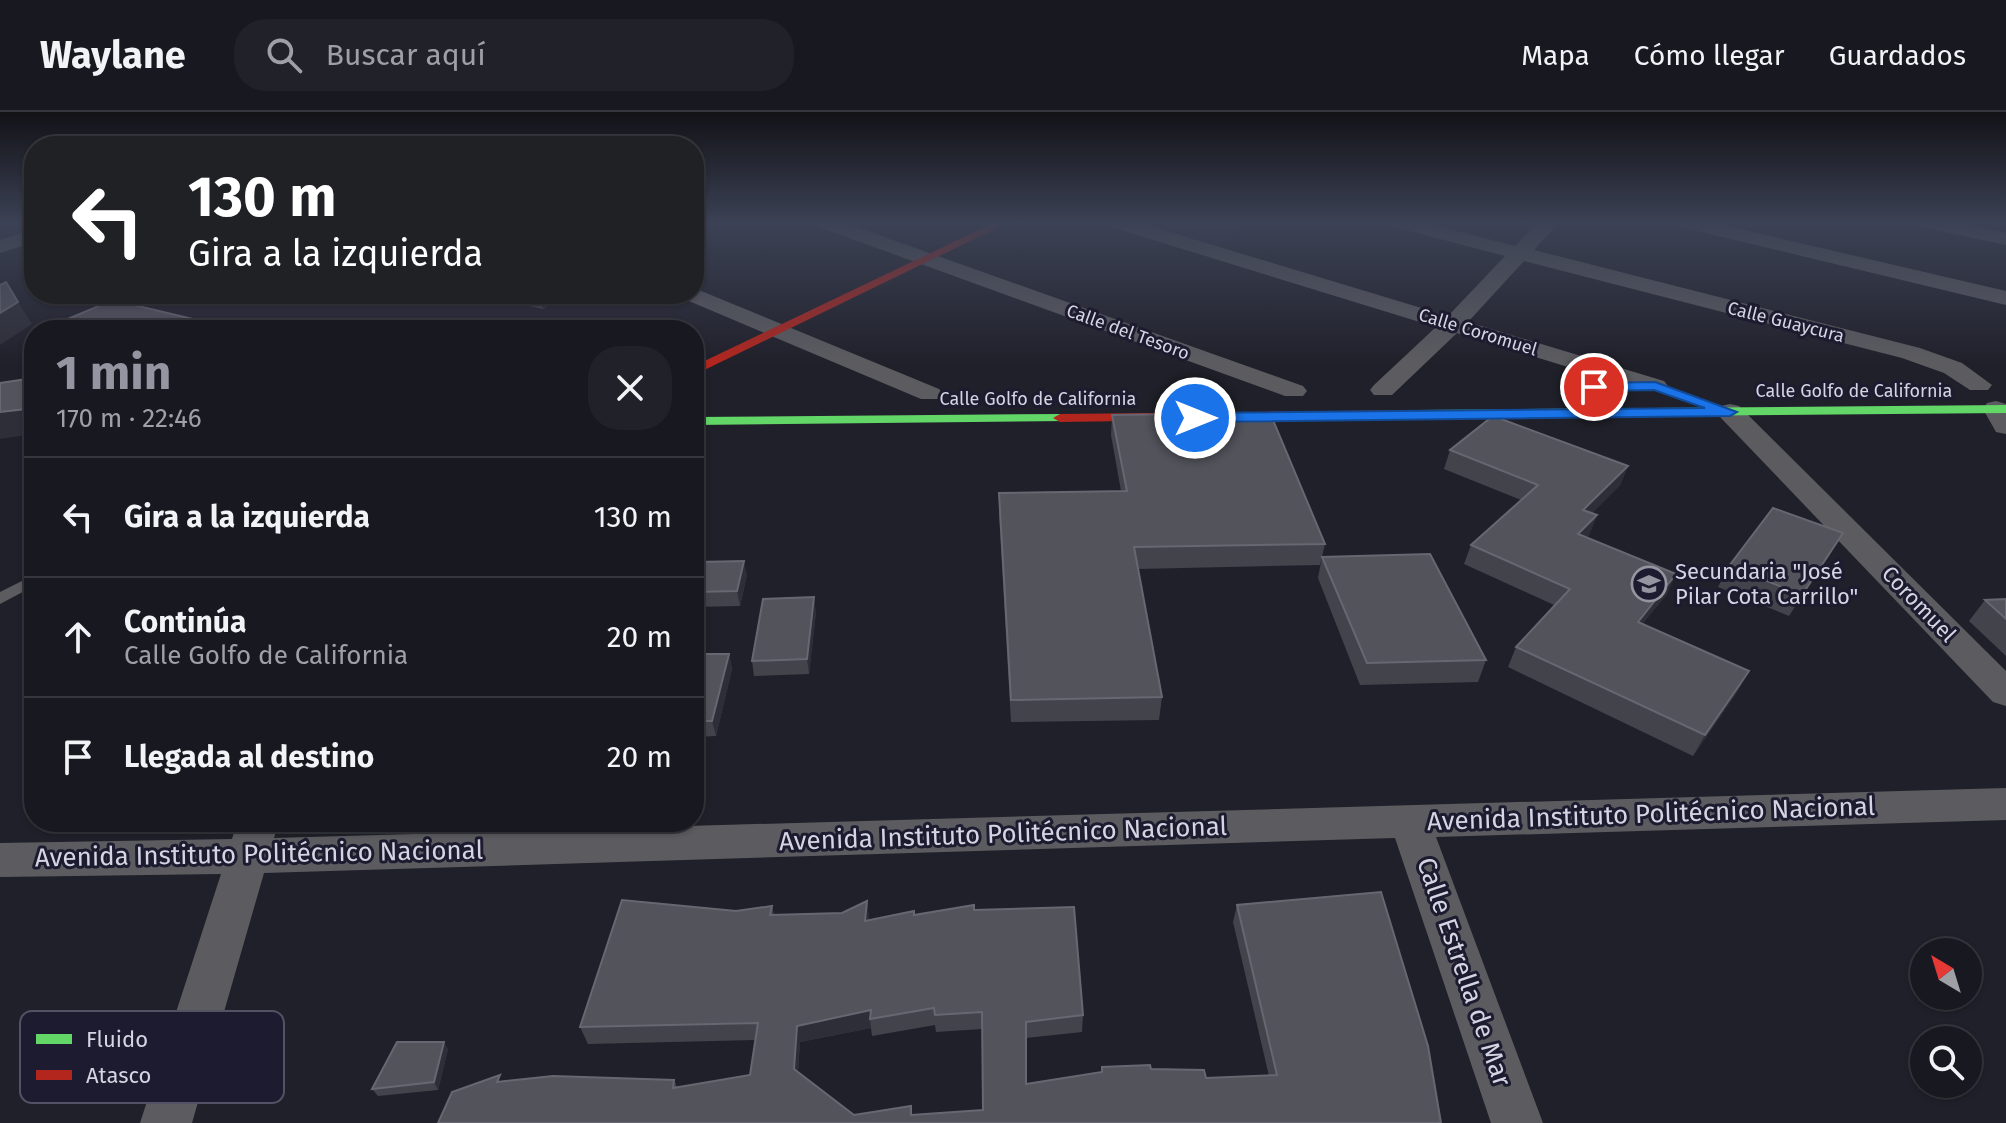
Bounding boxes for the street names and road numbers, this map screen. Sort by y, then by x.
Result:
street label: Calle Guaycura [1725,297,1847,347]
street label: Calle del Tesoro [1064,300,1192,364]
street label: Calle Coromuel [1416,304,1540,360]
street label: Calle Golfo de California [1756,380,1952,402]
street label: Calle Golfo de California [940,388,1136,410]
street label: Coromuel [1876,560,1962,648]
street label: Avenida Instituto Politécnico Nacional [1426,791,1876,837]
street label: Avenida Instituto Politécnico Nacional [778,811,1228,857]
street label: Avenida Instituto Politécnico Nacional [35,835,484,873]
street label: Calle Estrella de Mar [1410,853,1518,1091]

